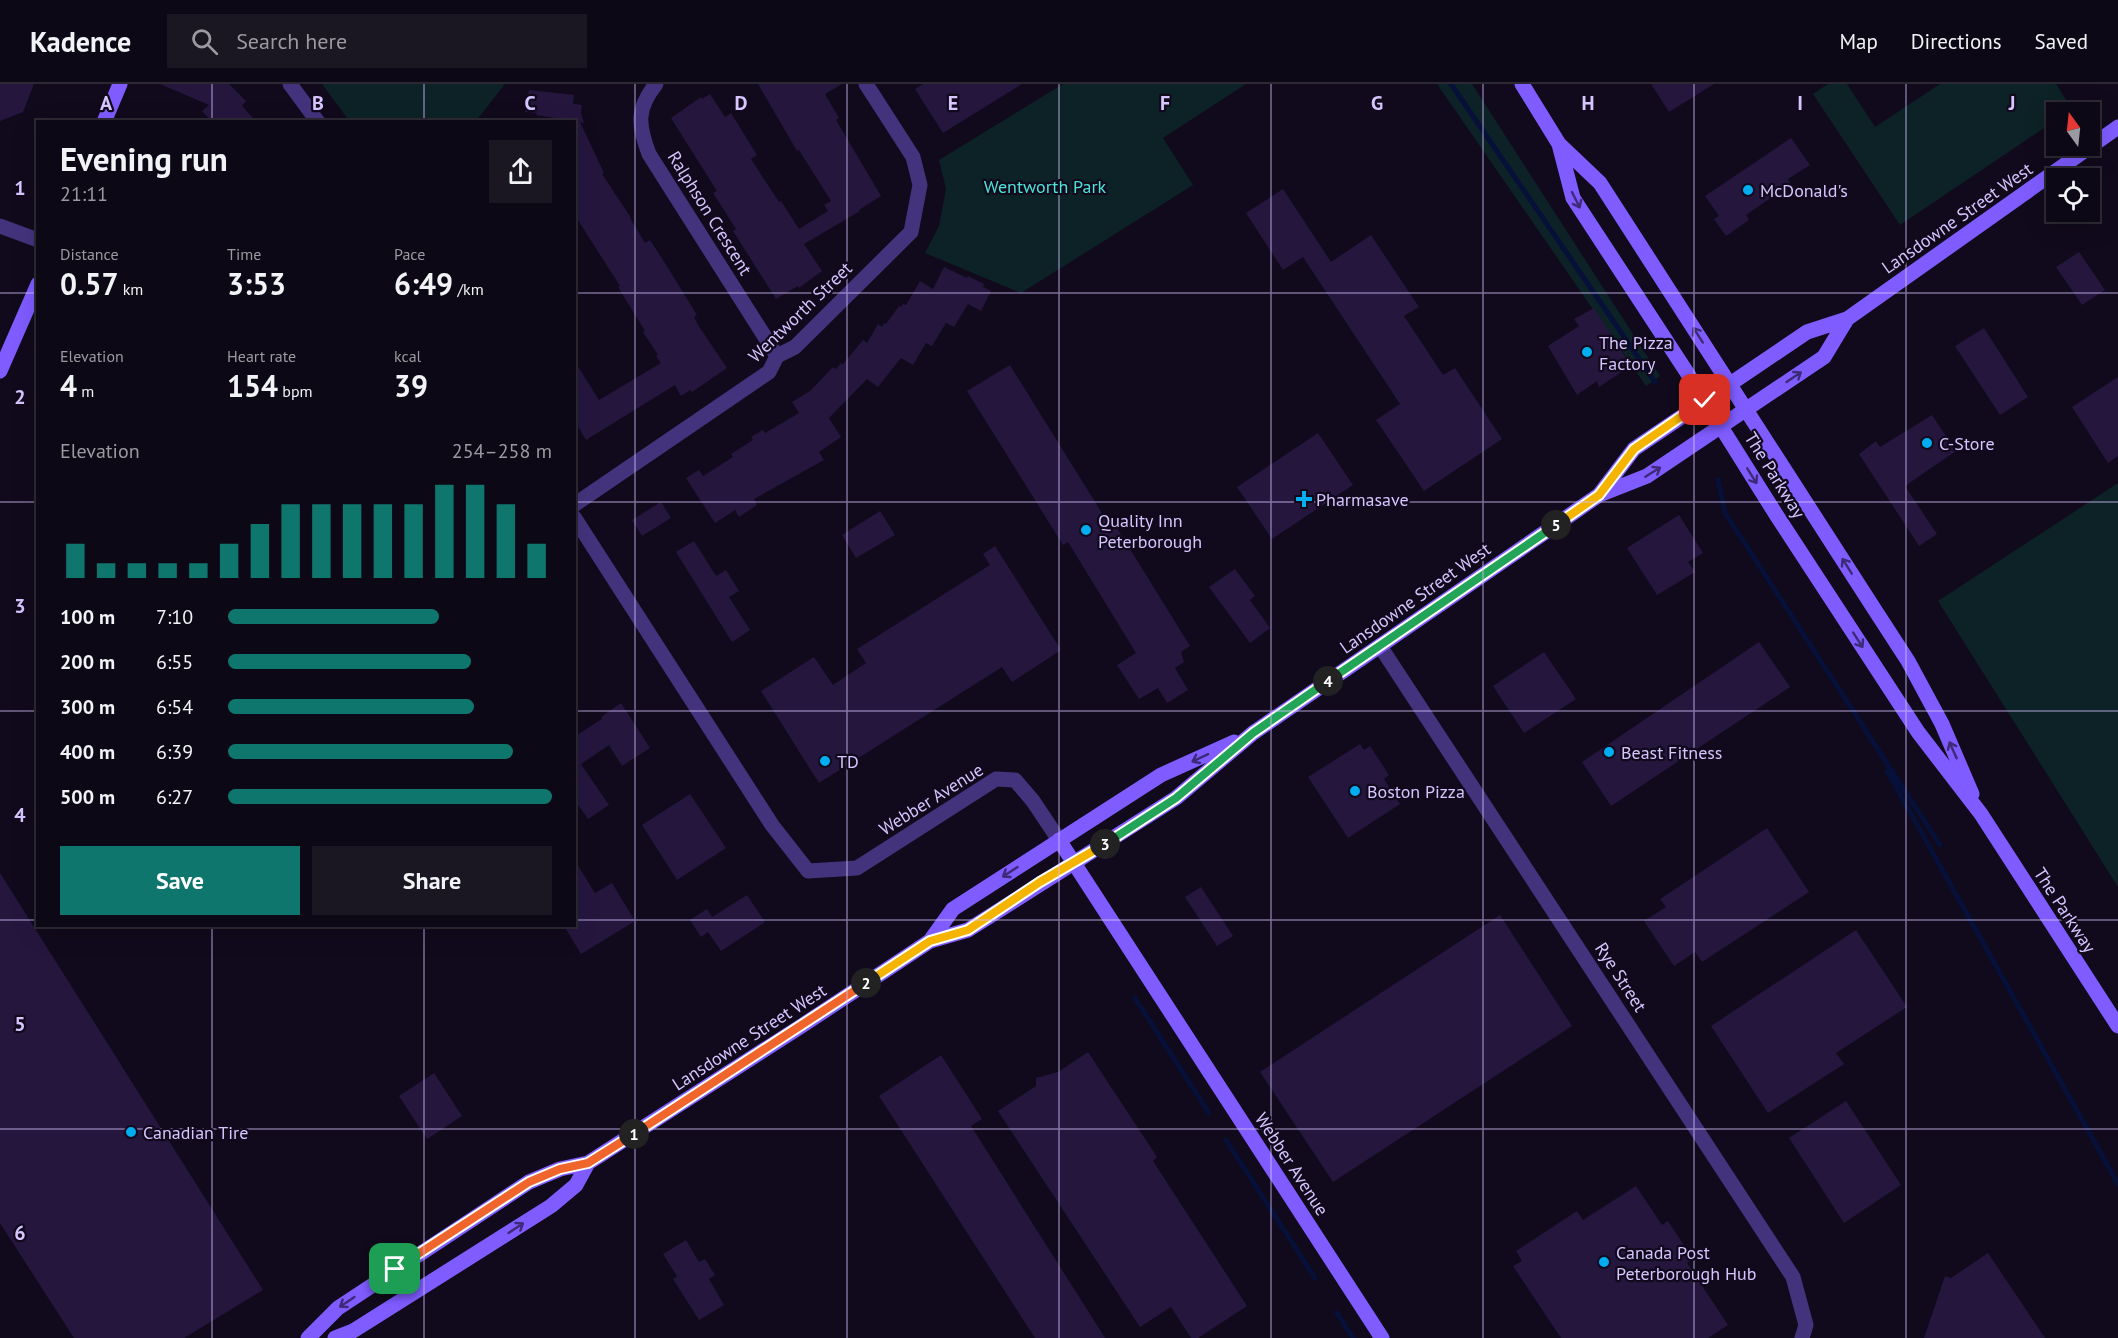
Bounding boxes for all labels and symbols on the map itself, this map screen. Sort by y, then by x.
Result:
text: A [100,90,113,116]
text: B [312,90,324,116]
text: C [524,90,536,116]
text: D [735,90,748,116]
text: E [948,90,958,116]
text: F [1160,90,1170,116]
text: G [1371,90,1383,116]
text: H [1581,90,1595,116]
text: I [1797,90,1803,116]
text: J [2008,90,2015,116]
north arrow [2046,102,2100,156]
street label: Ralphson Crescent [663,147,757,279]
street label: Lansdowne Street West [1877,157,2037,279]
text: 1 [14,175,26,201]
park label: Wentworth Park [984,175,1107,198]
place label: McDonald's [1760,179,1848,202]
marker: McDonald's [1741,183,1755,197]
one-way arrow [1570,191,1582,209]
street label: Wentworth Street [743,257,857,367]
one-way arrow [1691,327,1703,344]
place label: The Pizza Factory [1599,331,1673,375]
marker: The Pizza Factory [1580,345,1594,359]
one-way arrow [1786,370,1803,383]
pin [1679,374,1730,425]
text: 2 [14,384,26,410]
street label: The Parkway [1739,428,1811,523]
place label: C-Store [1939,432,1995,455]
marker: C-Store [1920,436,1934,450]
one-way arrow [1644,466,1661,479]
one-way arrow [1747,467,1759,484]
place label: Pharmasave [1316,488,1409,511]
marker: Pharmasave [1297,492,1311,506]
place label: Quality Inn Peterborough [1098,509,1202,553]
pin: 5 [1541,510,1571,540]
marker: Quality Inn Peterborough [1079,523,1093,537]
street label: Lansdowne Street West [1335,537,1495,659]
one-way arrow [1841,558,1853,575]
text: 3 [14,593,26,619]
one-way arrow [1852,631,1864,647]
pin: 4 [1313,666,1343,696]
place label: Beast Fitness [1621,741,1722,764]
one-way arrow [1947,741,1958,759]
marker: Beast Fitness [1602,745,1616,759]
place label: TD [837,750,859,773]
one-way arrow [1191,752,1209,764]
marker: TD [818,754,832,768]
street label: Webber Avenue [875,758,987,840]
place label: Boston Pizza [1367,780,1465,803]
marker: Boston Pizza [1348,784,1362,798]
text: 4 [14,802,26,828]
pin: 3 [1090,829,1120,859]
street label: The Parkway [2029,863,2102,958]
one-way arrow [1002,866,1018,878]
street label: Rye Street [1590,938,1652,1016]
pin: 2 [851,968,881,998]
street label: Lansdowne Street West [668,979,830,1095]
text: 5 [14,1011,26,1037]
street label: Webber Avenue [1250,1108,1334,1220]
pin: 1 [619,1119,649,1149]
place label: Canadian Tire [143,1121,248,1144]
marker: Canadian Tire [124,1125,138,1139]
text: 6 [14,1220,26,1246]
one-way arrow [507,1222,524,1234]
place label: Canada Post Peterborough Hub [1616,1241,1756,1285]
pin [369,1243,420,1294]
marker: Canada Post Peterborough Hub [1597,1255,1611,1269]
one-way arrow [339,1296,355,1308]

